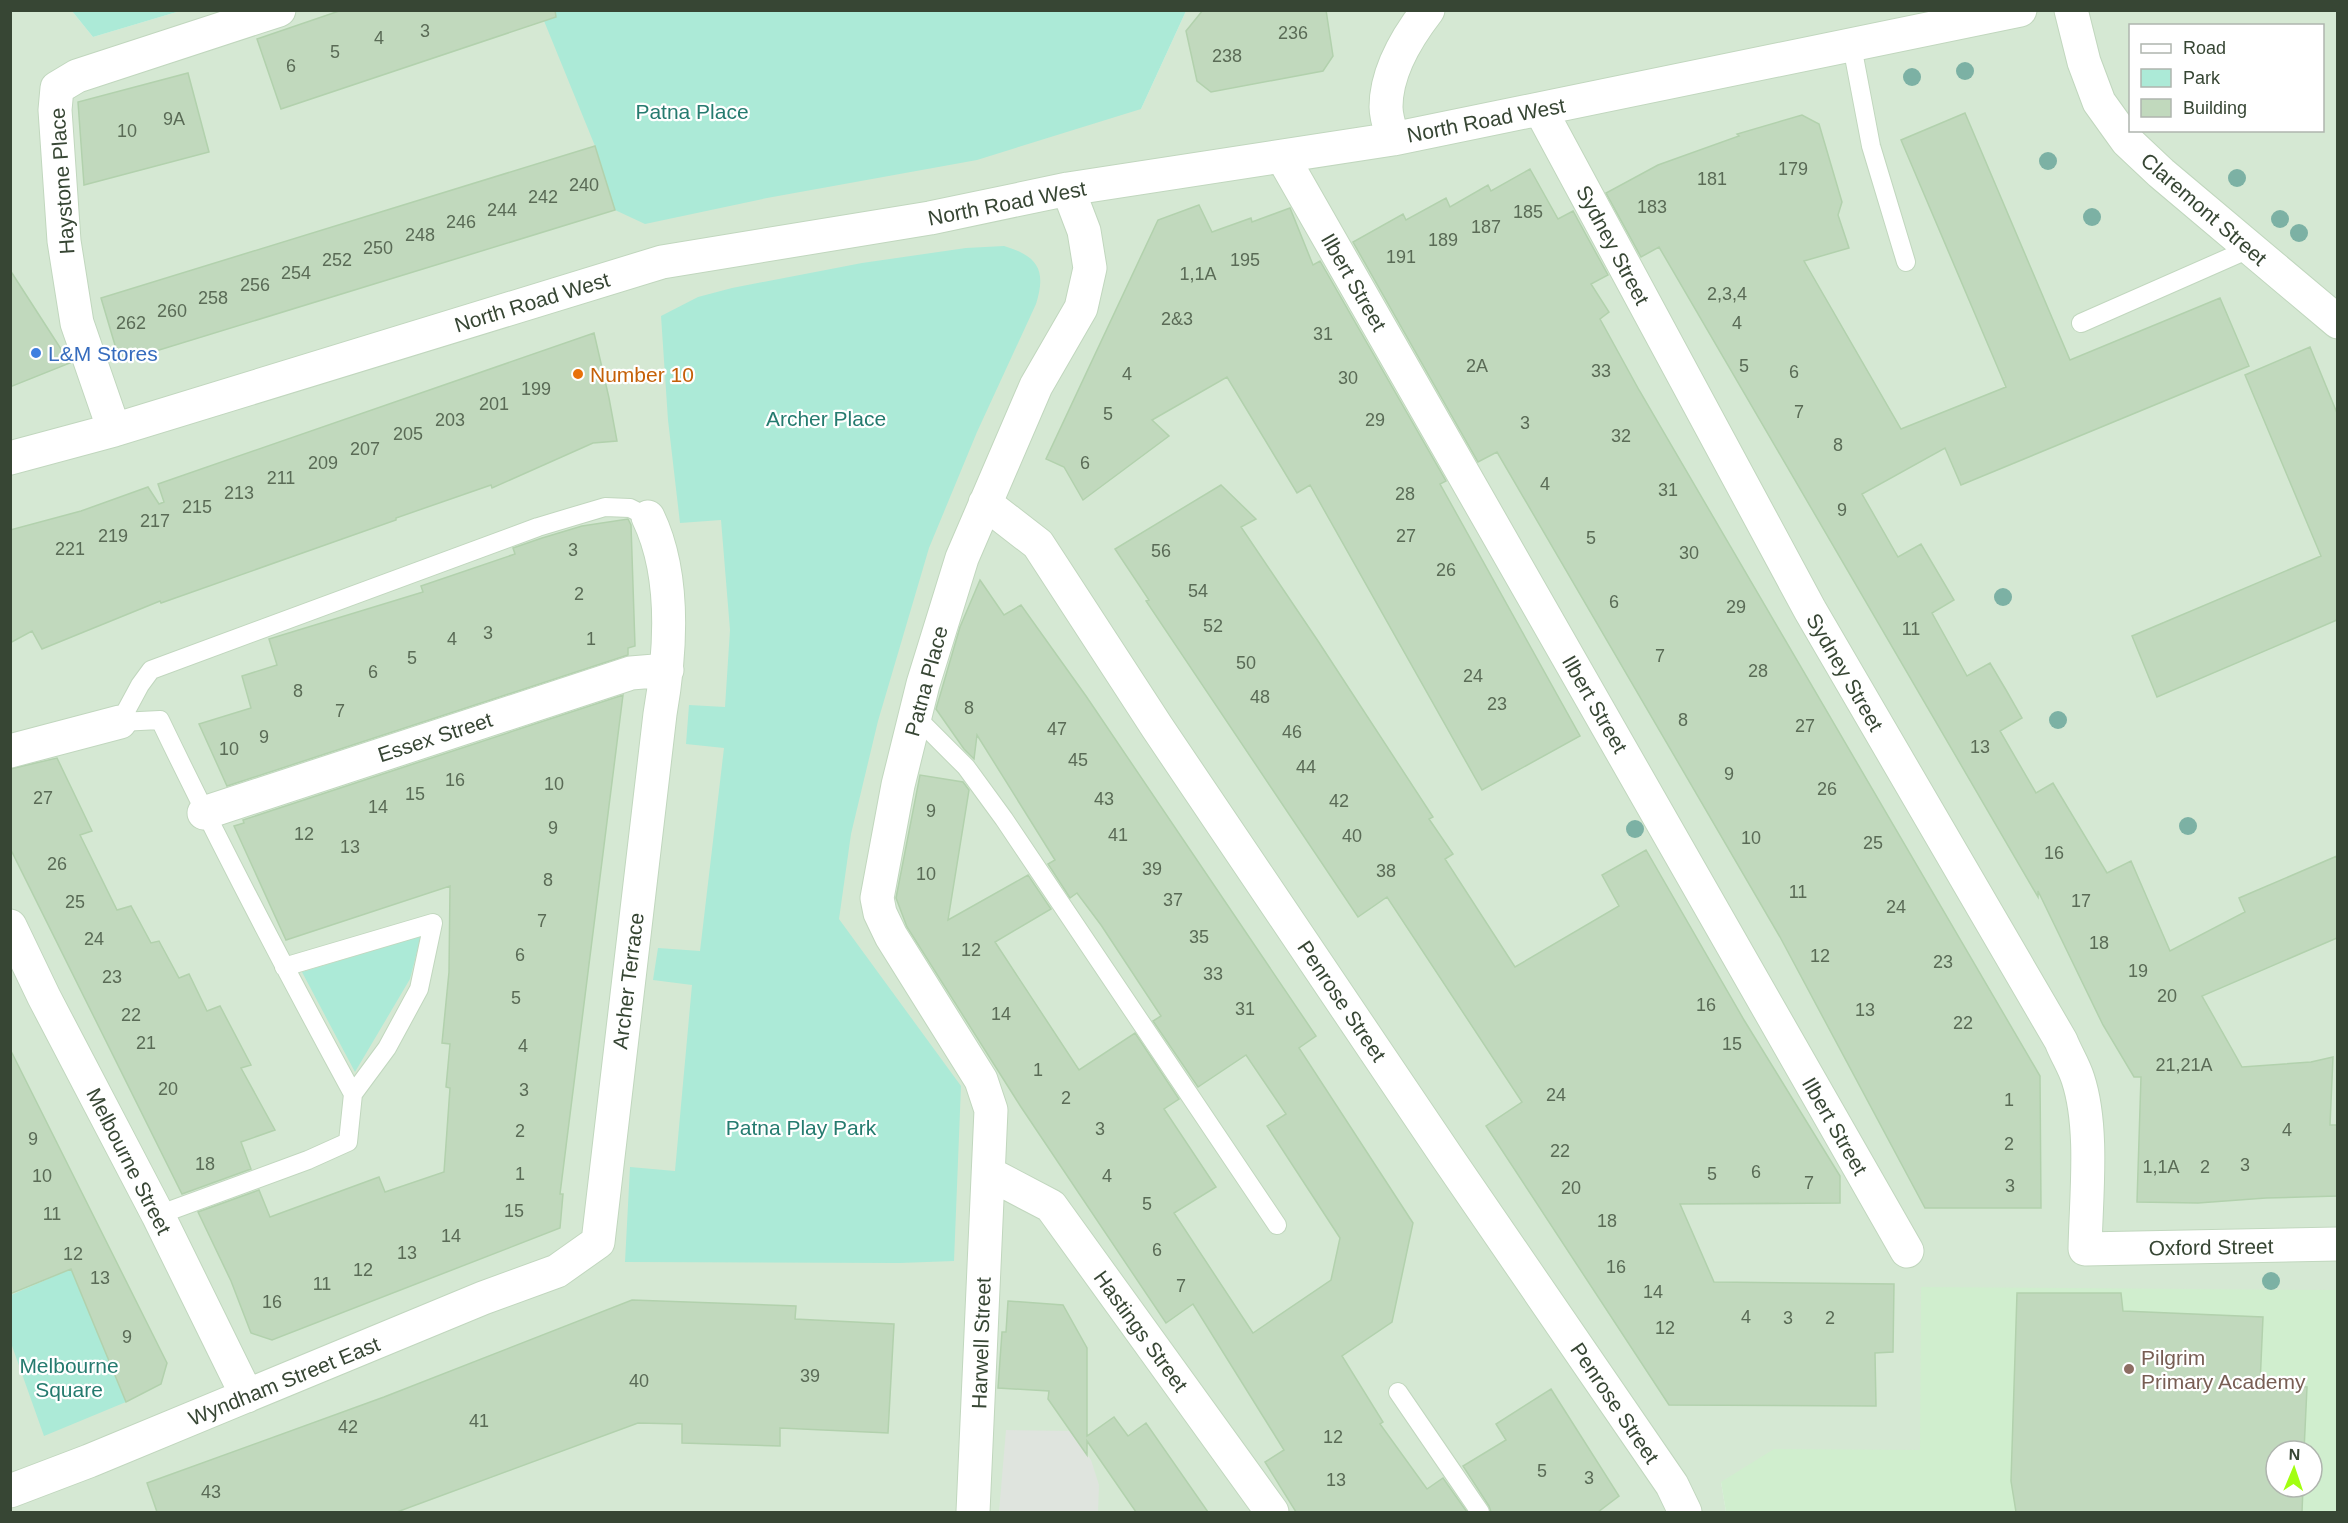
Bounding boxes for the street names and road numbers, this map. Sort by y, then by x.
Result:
street label: North Road West [1405,93,1567,147]
street label: Haystone Place [45,107,79,255]
street label: Claremont Street [2137,148,2272,270]
street label: North Road West [926,176,1088,230]
street label: Sydney Street [1572,181,1654,309]
street label: Ilbert Street [1317,229,1391,335]
street label: North Road West [452,267,612,336]
street label: Sydney Street [1802,609,1888,735]
street label: Patna Place [900,623,952,739]
street label: Ilbert Street [1558,651,1632,757]
street label: Essex Street [375,708,495,766]
street label: Archer Terrace [608,911,648,1051]
street label: Penrose Street [1293,936,1391,1066]
street label: Ilbert Street [1798,1073,1872,1179]
street label: Melbourne Street [82,1084,176,1238]
street label: Oxford Street [2148,1234,2274,1260]
street label: Hastings Street [1089,1266,1193,1396]
street label: Harwell Street [967,1277,995,1409]
street label: Wyndham Street East [185,1332,383,1430]
street label: Penrose Street [1566,1338,1664,1468]

